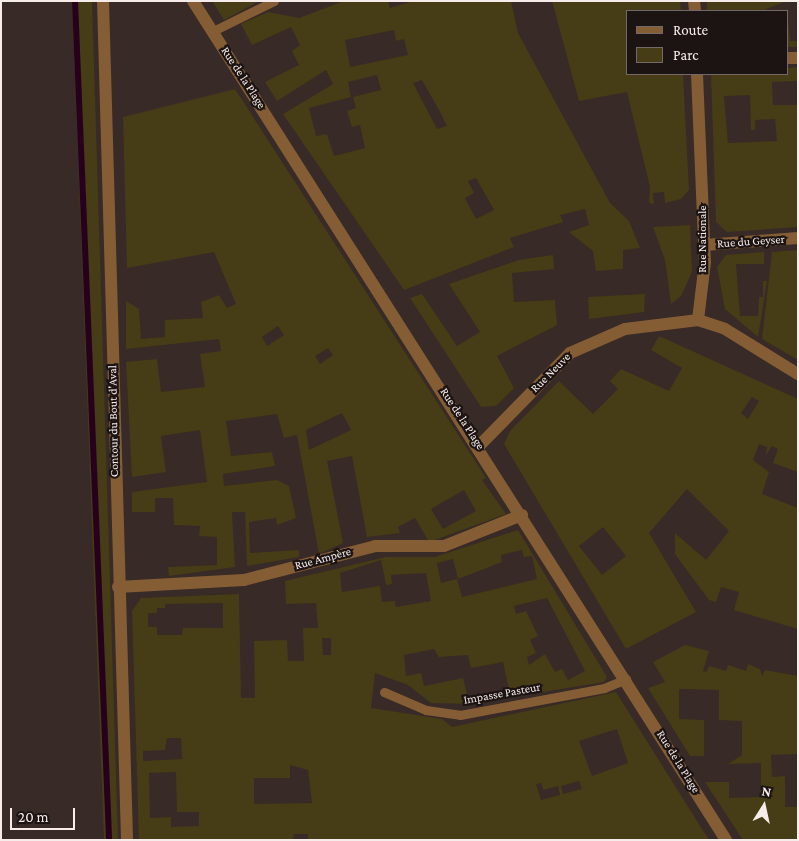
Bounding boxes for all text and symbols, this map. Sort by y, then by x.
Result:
legend [626,10,789,75]
text: Route [673,22,708,38]
street label: Rue de la Plage [218,44,268,112]
text: Parc [673,47,699,63]
street label: Rue Nationale [696,205,710,273]
street label: Rue du Geyser [717,232,785,252]
street label: Rue Neuve [528,350,574,396]
street label: Contour du Bout d'Aval [106,365,122,477]
street label: Rue de la Plage [437,385,487,453]
street label: Rue Ampère [293,545,353,573]
street label: Impasse Pasteur [462,680,542,708]
street label: Rue de la Plage [653,728,703,796]
north arrow [739,781,789,831]
text: N [761,783,773,800]
scale bar [12,798,78,830]
text: 20 m [18,809,49,825]

